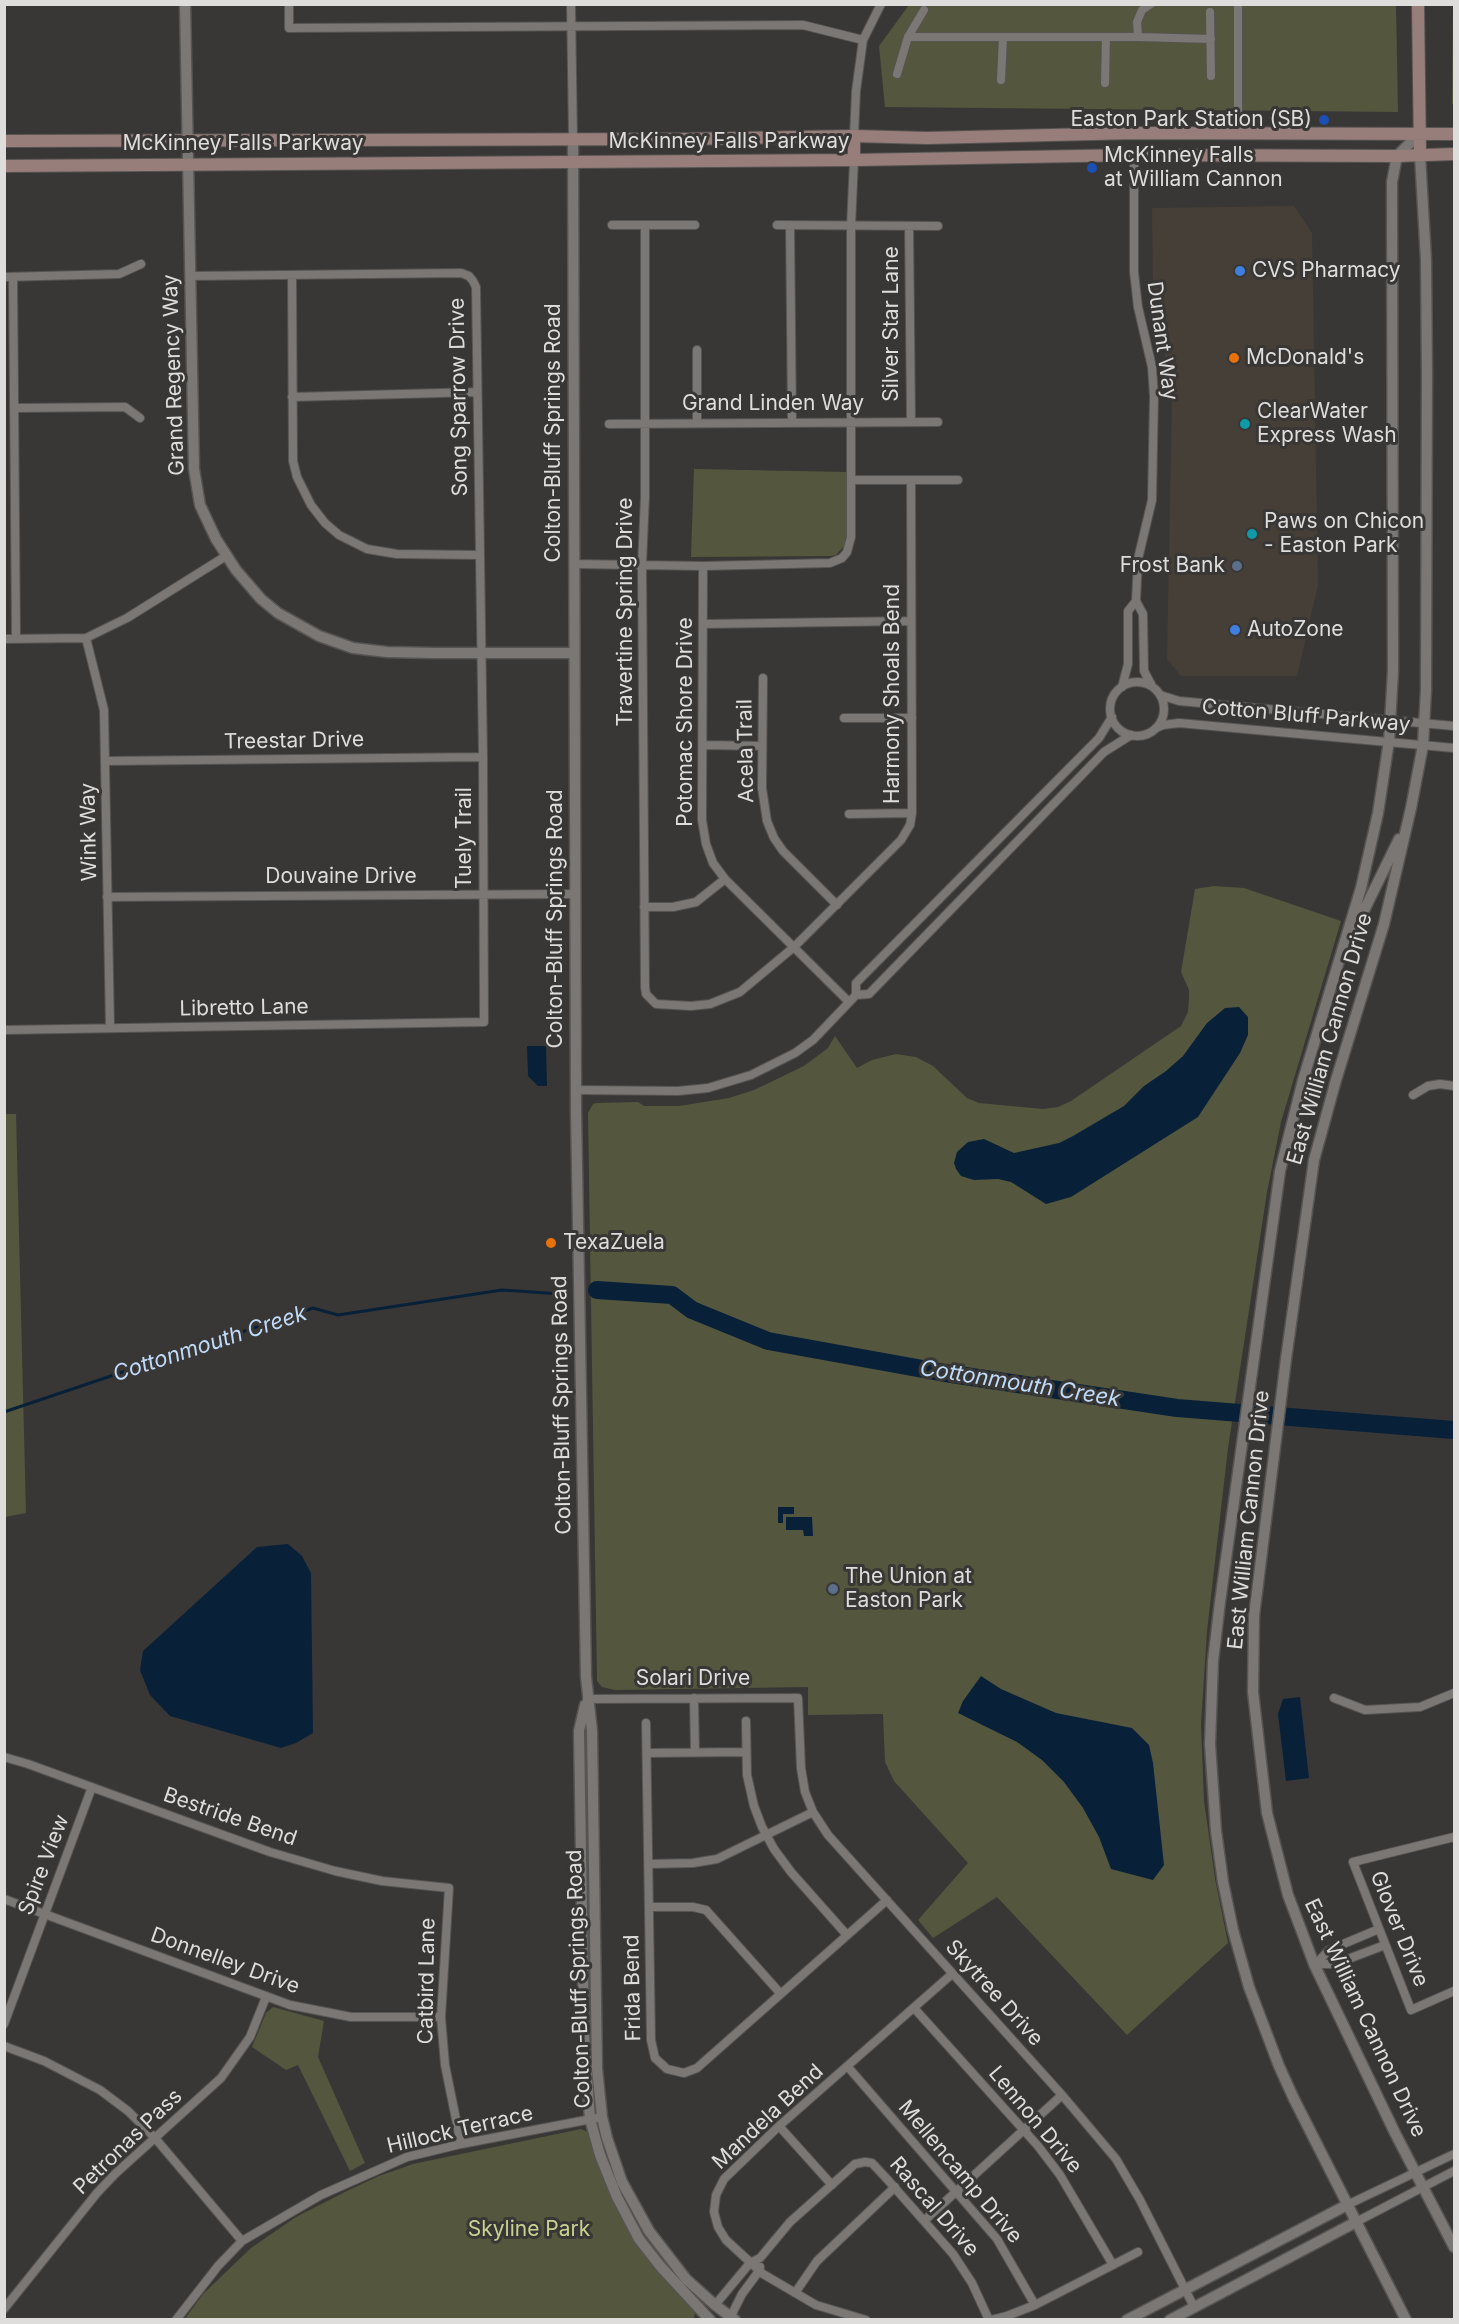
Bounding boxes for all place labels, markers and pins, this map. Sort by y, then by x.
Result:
place label: Easton Park Station (SB) [1070,107,1312,133]
marker: Easton Park Station (SB) [1317,113,1331,127]
place label: McKinney Falls at William Cannon [1104,143,1283,193]
marker: McKinney Falls at William Cannon [1085,161,1099,175]
place label: CVS Pharmacy [1252,258,1401,284]
marker: CVS Pharmacy [1233,264,1247,278]
place label: McDonald's [1246,345,1364,371]
marker: McDonald's [1227,351,1241,365]
place label: ClearWater Express Wash [1257,399,1397,449]
marker: ClearWater Express Wash [1238,417,1252,431]
place label: Paws on Chicon - Easton Park [1264,509,1424,559]
marker: Paws on Chicon - Easton Park [1245,527,1259,541]
place label: Frost Bank [1120,553,1225,579]
marker: Frost Bank [1230,559,1244,573]
place label: AutoZone [1247,617,1344,643]
marker: AutoZone [1228,623,1242,637]
place label: TexaZuela [563,1230,665,1256]
marker: TexaZuela [544,1236,558,1250]
place label: The Union at Easton Park [845,1564,972,1614]
marker: The Union at Easton Park [826,1582,840,1596]

